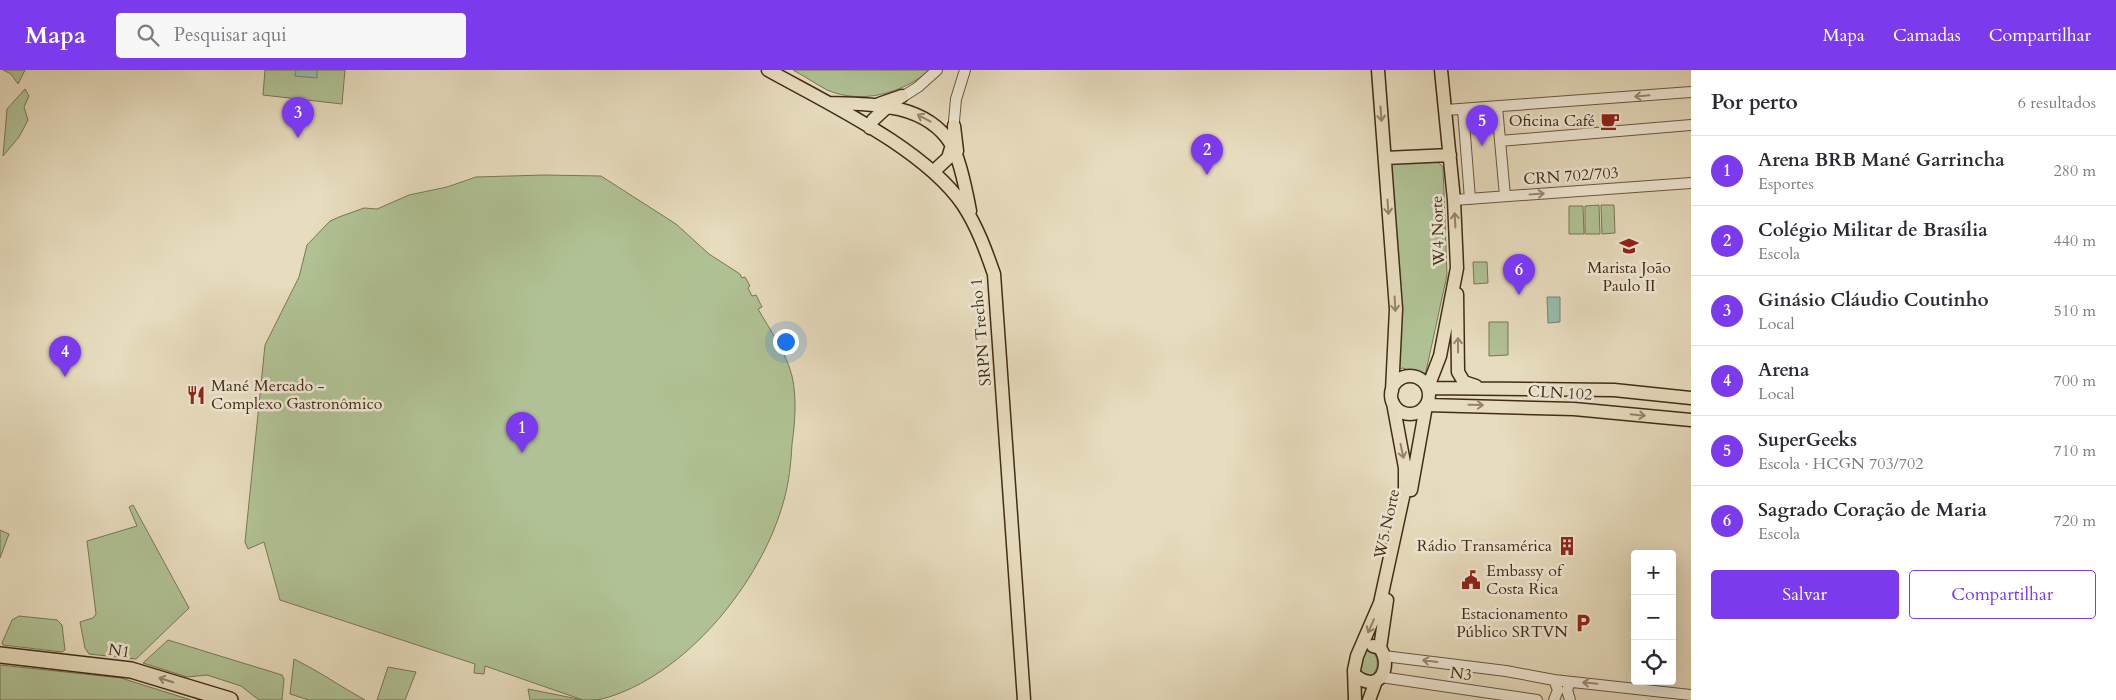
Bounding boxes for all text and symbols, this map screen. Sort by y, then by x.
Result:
search box [116,13,466,58]
text: Mapa [25,19,86,52]
icon: search [134,21,162,49]
text: Pesquisar aqui [174,22,287,48]
text: Mapa [1823,23,1865,48]
text: Camadas [1893,23,1961,48]
text: Compartilhar [1989,23,2091,48]
text: Por perto [1711,88,1798,117]
one-way arrow [1635,91,1651,101]
text: 6 resultados [2018,92,2096,114]
pin: 3 [282,97,314,138]
pin: 5 [1466,105,1498,146]
one-way arrow [1376,106,1385,122]
place label: Oficina Café [1509,110,1595,132]
cafe icon: Oficina Café [1599,110,1621,132]
one-way arrow [917,113,932,122]
pin: 2 [1191,134,1223,175]
text: Arena BRB Mané Garrincha [1758,147,2005,173]
text: 1 [1723,160,1731,182]
text: 280 m [2054,160,2096,182]
street label: CRN 702/703 [1523,162,1619,190]
text: Esportes [1758,173,1814,195]
one-way arrow [1529,189,1545,198]
street label: W4 Norte [1426,195,1450,268]
one-way arrow [1384,198,1393,214]
one-way arrow [1450,212,1459,228]
text: Colégio Militar de Brasília [1758,217,1988,243]
text: 2 [1723,230,1731,252]
text: 440 m [2054,230,2096,252]
school or university icon: Marista João Paulo II [1618,235,1640,257]
text: Escola [1758,243,1800,265]
pin: 6 [1503,254,1535,295]
place label: Marista João Paulo II [1587,257,1671,297]
street label: SRPN Trecho 1 [965,277,997,387]
text: Ginásio Cláudio Coutinho [1758,287,1989,313]
one-way arrow [1391,296,1400,312]
text: 3 [1723,300,1731,322]
text: 510 m [2054,300,2096,322]
text: Local [1758,313,1795,335]
your location [773,329,799,355]
pin: 4 [49,336,81,377]
one-way arrow [1453,337,1462,353]
text: Arena [1758,357,1810,383]
text: 4 [1723,370,1731,392]
text: 700 m [2054,370,2096,392]
place label: Mané Mercado - Complexo Gastronômico [211,375,383,415]
street label: CLN 102 [1527,380,1593,406]
text: Local [1758,383,1795,405]
restaurant icon: Mané Mercado - Complexo Gastronômico [185,384,207,406]
one-way arrow [1468,401,1484,410]
one-way arrow [1630,410,1646,419]
pin: 1 [506,412,538,453]
text: SuperGeeks [1758,427,1857,453]
text: 5 [1723,440,1731,462]
text: 710 m [2054,440,2096,462]
one-way arrow [1397,442,1407,458]
text: Escola · HCGN 703/702 [1758,453,1923,475]
street label: W5 Norte [1369,487,1405,562]
text: Sagrado Coração de Maria [1758,497,1987,523]
text: 6 [1723,510,1731,532]
text: 720 m [2054,510,2096,532]
text: Escola [1758,523,1800,545]
place label: Rádio Transamérica [1417,535,1552,557]
building icon: Rádio Transamérica [1556,535,1578,557]
map controls [1631,550,1676,685]
button: + [1631,550,1676,595]
place label: Embassy of Costa Rica [1486,560,1565,600]
public building icon: Embassy of Costa Rica [1460,569,1482,591]
button: Salvar [1711,570,1899,619]
button: Compartilhar [1909,570,2096,619]
button: − [1631,595,1676,640]
place label: Estacionamento Público SRTVN [1456,603,1568,643]
parking icon: Estacionamento Público SRTVN [1572,612,1594,634]
one-way arrow [1365,618,1375,633]
street label: N1 [106,638,132,664]
button: locate [1631,640,1676,685]
one-way arrow [1422,656,1438,666]
street label: N3 [1449,662,1473,686]
one-way arrow [159,675,175,685]
one-way arrow [1583,679,1599,688]

